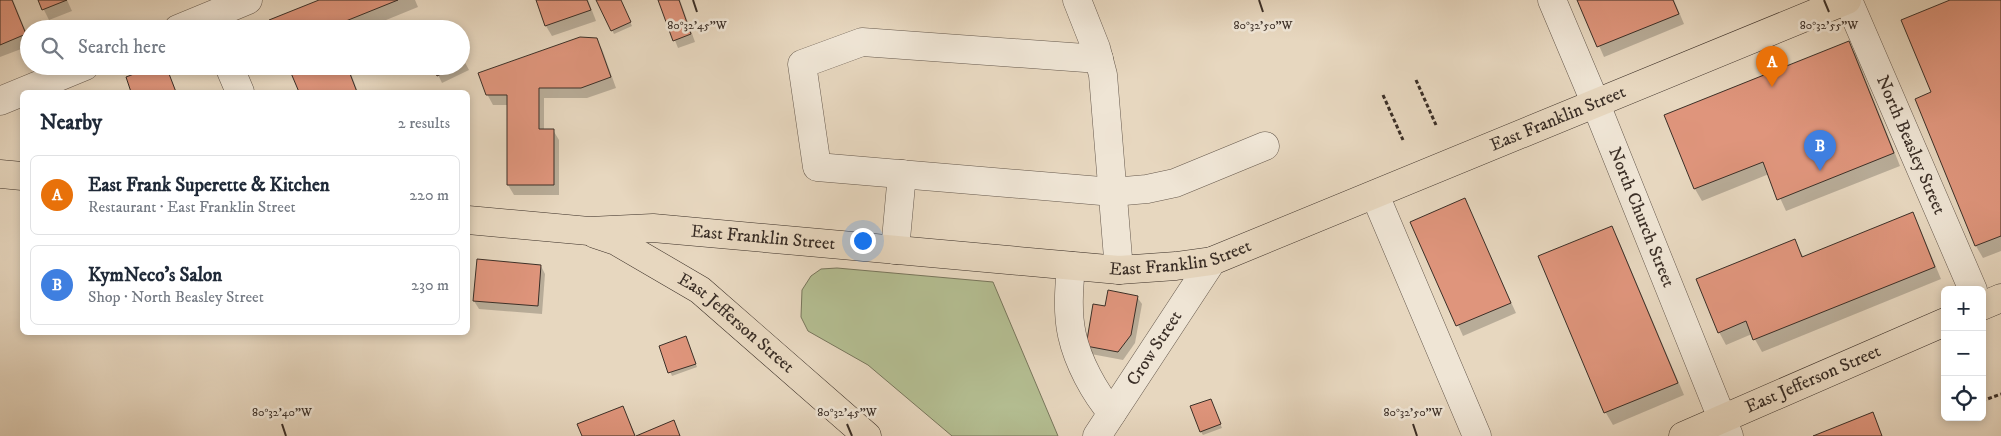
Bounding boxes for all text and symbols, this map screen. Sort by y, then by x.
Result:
text: 80°32'45"W [667,18,728,33]
text: 80°32'50"W [1233,18,1294,33]
text: 80°32'55"W [1800,18,1859,33]
search box [20,20,470,75]
icon: search [38,34,66,62]
text: Search here [78,36,166,59]
pin: A [1756,46,1788,87]
street label: North Beasley Street [1871,72,1950,218]
street label: East Franklin Street [1487,81,1629,156]
text: Nearby [40,110,102,136]
text: 2 results [398,113,450,133]
pin: B [1804,130,1836,171]
street label: North Church Street [1603,144,1679,291]
text: East Frank Superette & Kitchen [88,174,330,197]
text: A [52,185,62,205]
text: 220 m [409,185,449,205]
text: Restaurant · East Franklin Street [88,197,296,217]
street label: East Franklin Street [690,220,836,255]
your location [850,228,876,254]
street label: East Franklin Street [1108,235,1255,281]
text: KymNeco's Salon [88,264,222,287]
street label: East Jefferson Street [674,268,799,378]
text: B [52,275,62,295]
text: 230 m [411,275,449,295]
map controls [1941,286,1986,421]
button: + [1941,286,1986,331]
text: Shop · North Beasley Street [88,287,264,307]
street label: Crow Street [1122,306,1187,390]
button: − [1941,331,1986,376]
street label: East Jefferson Street [1742,340,1884,418]
button: locate [1941,376,1986,421]
text: 80°32'40"W [252,405,313,420]
text: 80°32'45"W [817,405,878,420]
text: 80°32'50"W [1383,405,1444,420]

